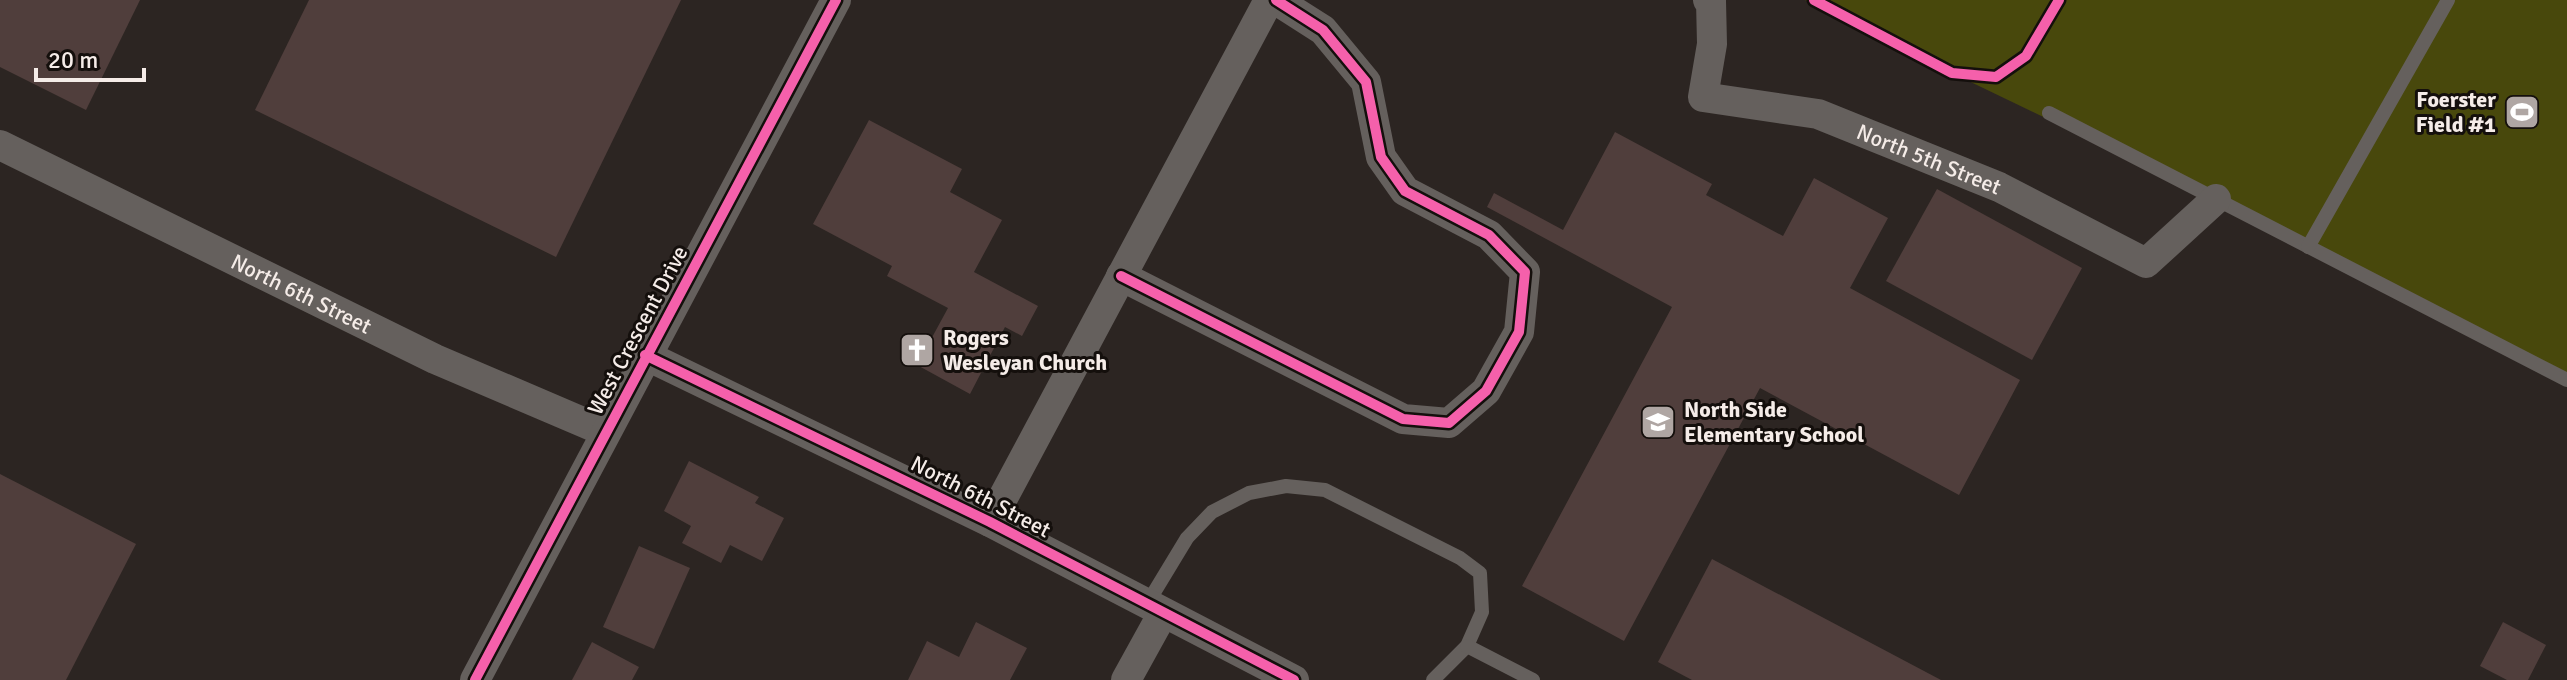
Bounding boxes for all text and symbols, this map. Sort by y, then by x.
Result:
scale bar [36,32,144,82]
text: 20 m [48,45,98,75]
place label: Foerster Field #1 [2416,86,2496,138]
sports icon: Foerster Field #1 [2503,93,2541,131]
street label: North 5th Street [1853,118,2005,201]
street label: West Crescent Drive [581,241,693,419]
street label: North 6th Street [227,248,376,340]
place label: Rogers Wesleyan Church [943,324,1107,376]
church icon: Rogers Wesleyan Church [898,331,936,369]
place label: North Side Elementary School [1684,396,1864,448]
school or university icon: North Side Elementary School [1639,403,1677,441]
street label: North 6th Street [906,450,1055,543]

